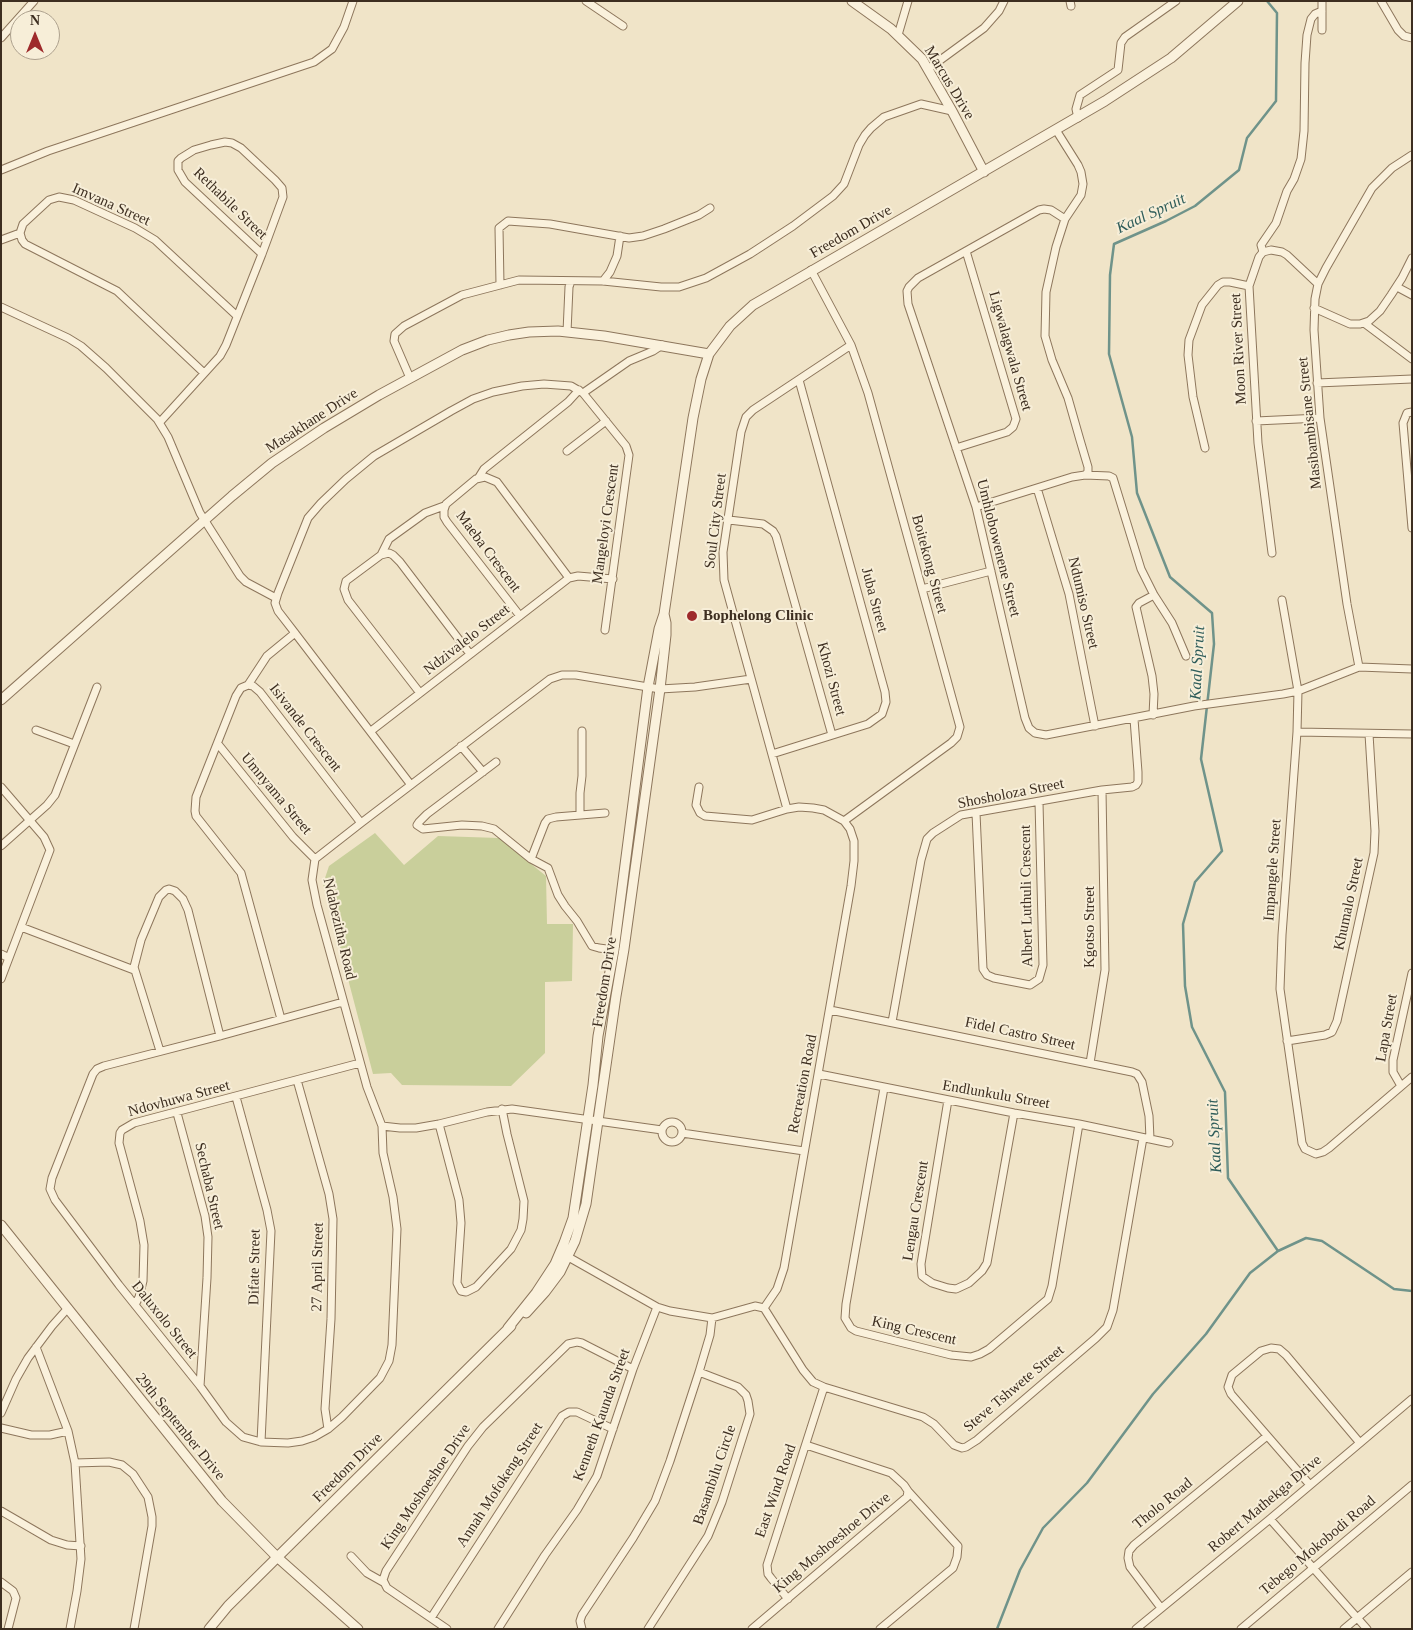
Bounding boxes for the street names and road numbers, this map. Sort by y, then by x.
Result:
street label: Marcus Drive [920,43,978,123]
street label: Rethabile Street [189,164,271,244]
street label: Imvana Street [69,180,153,230]
street label: Freedom Drive [807,201,895,263]
street label: Ligwalagwala Street [984,289,1036,413]
street label: Moon River Street [1227,293,1251,405]
street label: Masibambisane Street [1294,356,1326,490]
street label: Masakhane Drive [263,385,361,457]
street label: Mangeloyi Crescent [589,463,623,585]
street label: Soul City Street [701,472,731,570]
street label: Umhlobowenene Street [972,477,1024,619]
street label: Maeba Crescent [452,508,524,596]
street label: Boitekong Street [907,513,951,615]
street label: Ndumiso Street [1064,555,1102,651]
street label: Juba Street [857,566,891,634]
street label: Ndzivalelo Street [420,601,514,679]
street label: Khozi Street [813,640,849,718]
street label: Isivande Crescent [265,680,345,776]
street label: Umnyama Street [237,749,315,839]
street label: Shosholoza Street [956,775,1066,813]
street label: Impangele Street [1260,818,1286,922]
street label: Albert Luthuli Crescent [1017,825,1037,967]
street label: Khumalo Street [1330,856,1368,952]
street label: Ndabezitha Road [319,876,359,982]
street label: Kgotso Street [1081,886,1099,968]
street label: Freedom Drive [589,936,621,1028]
street label: Lapa Street [1372,993,1402,1063]
street label: Fidel Castro Street [963,1014,1077,1054]
street label: Recreation Road [785,1033,821,1135]
street label: Ndovhuwa Street [126,1077,232,1121]
street label: Endlunkulu Street [941,1077,1051,1113]
street label: Sechaba Street [190,1141,228,1231]
street label: Lengau Crescent [899,1160,933,1262]
street label: 27 April Street [308,1222,328,1312]
street label: Difate Street [245,1229,265,1305]
street label: Daluxolo Street [127,1278,201,1362]
street label: King Crescent [870,1313,958,1349]
street label: Steve Tshwete Street [960,1342,1068,1436]
street label: Kenneth Kaunda Street [570,1346,634,1484]
street label: 29th September Drive [131,1370,229,1484]
street label: Annah Mofokeng Street [453,1419,547,1551]
street label: King Moshoeshoe Drive [377,1421,475,1553]
street label: Basambilu Circle [689,1423,741,1527]
street label: Freedom Drive [309,1429,387,1507]
street label: East Wind Road [752,1442,800,1540]
street label: Robert Mathekga Drive [1205,1451,1325,1557]
street label: Tholo Road [1130,1475,1196,1533]
street label: King Moshoeshoe Drive [770,1489,894,1597]
street label: Tebego Mokobodi Road [1256,1492,1380,1600]

